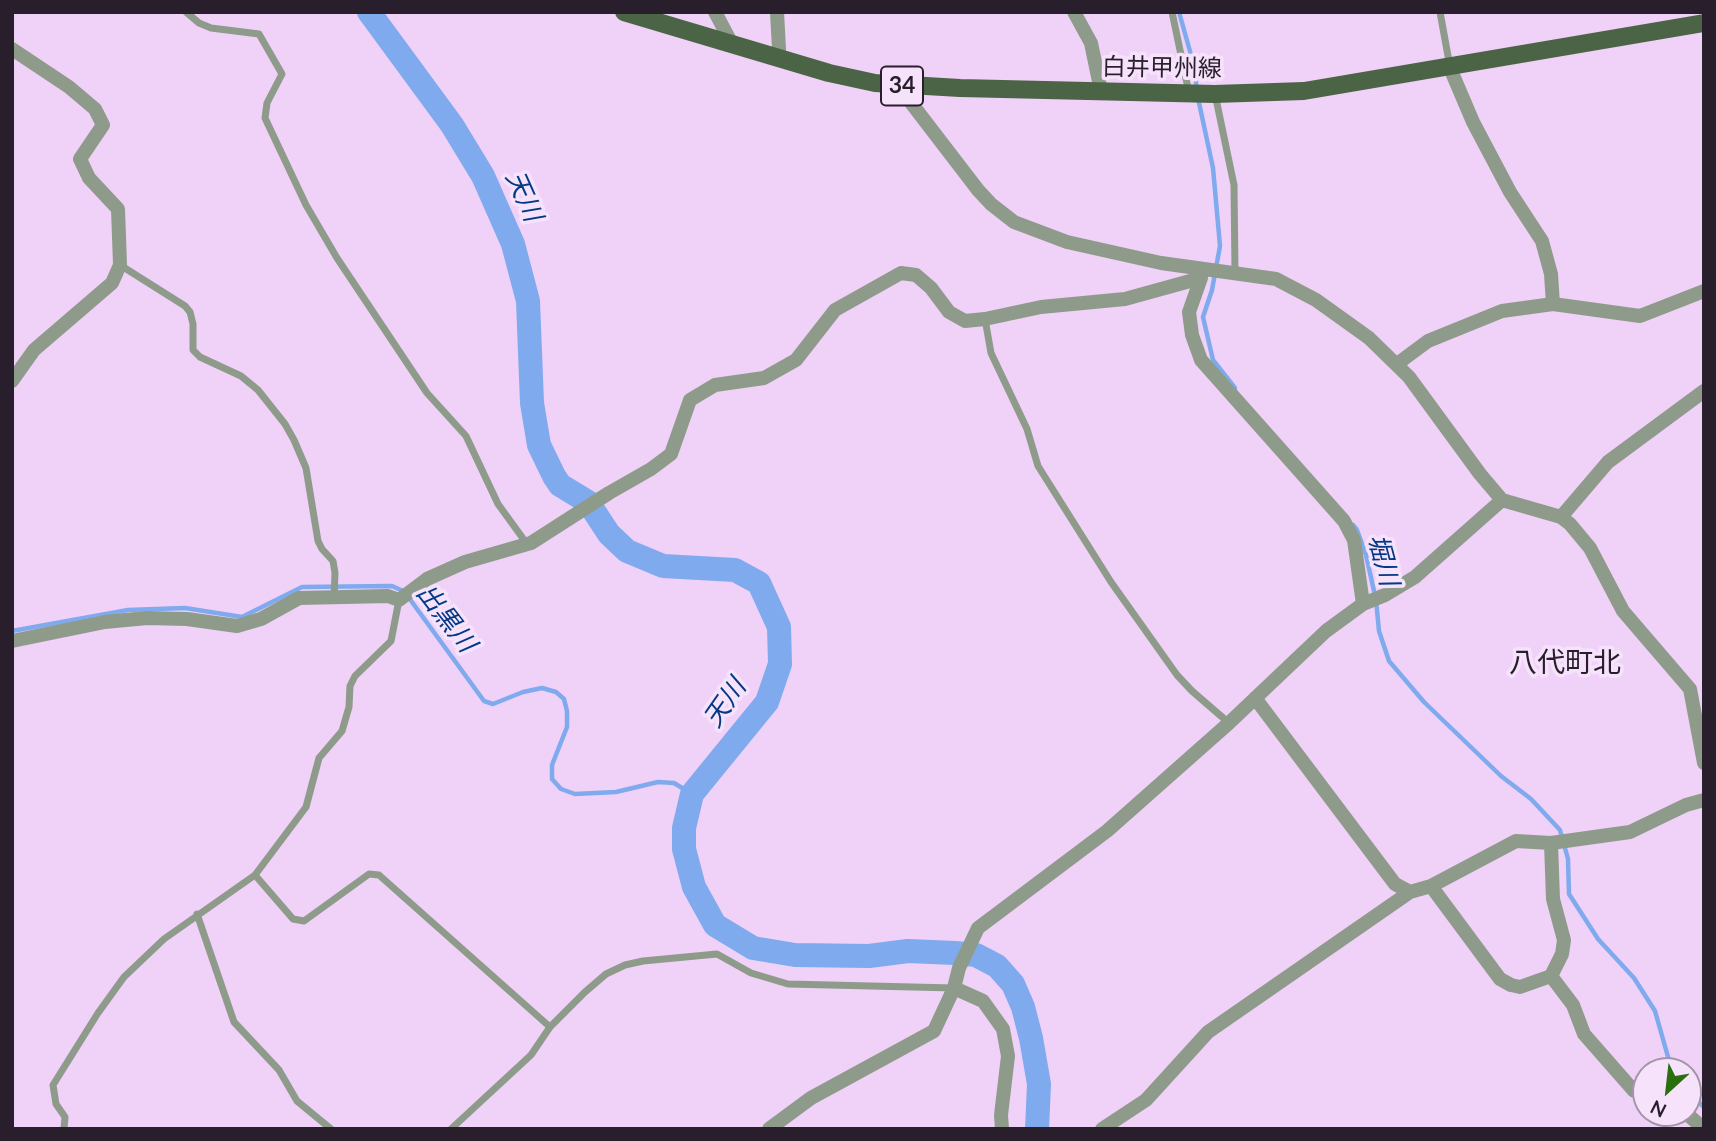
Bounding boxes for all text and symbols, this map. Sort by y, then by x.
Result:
street label: 白井甲州線 [1102,53,1222,83]
road number: 34 [881,66,923,106]
water label: 天川 [499,166,549,226]
water label: 堀川 [1361,531,1405,589]
water label: 出黒川 [410,578,482,658]
district label: 八代町北 [1509,646,1621,680]
water label: 天川 [697,673,753,733]
north arrow [1632,1057,1702,1127]
text: N [1646,1096,1670,1123]

